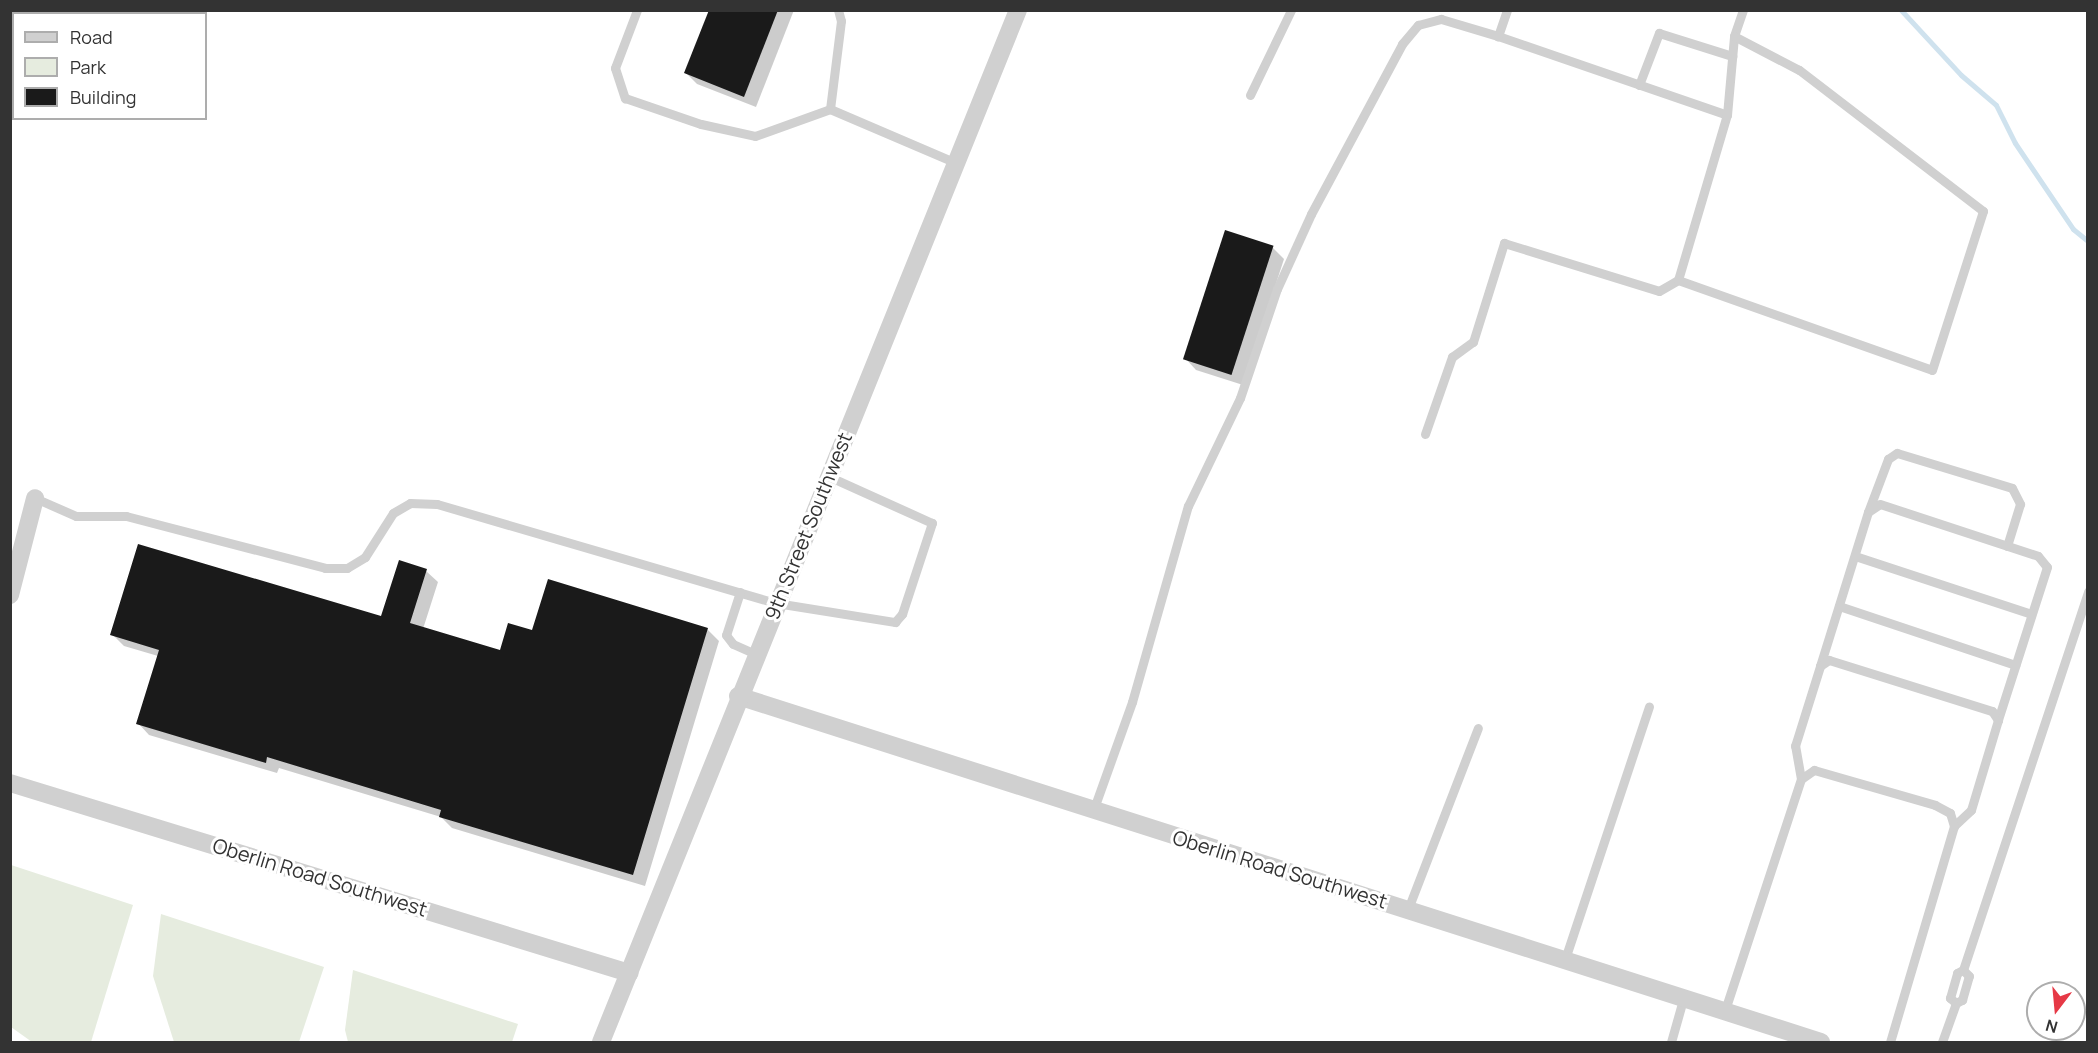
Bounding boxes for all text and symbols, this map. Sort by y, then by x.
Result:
legend [12,12,207,120]
text: Road [70,25,113,49]
text: Park [70,55,106,79]
text: Building [70,85,136,109]
street label: 9th Street Southwest [759,429,857,623]
street label: Oberlin Road Southwest [1170,825,1390,913]
street label: Oberlin Road Southwest [210,833,430,921]
north arrow [2026,981,2086,1041]
text: N [2043,1014,2060,1039]

